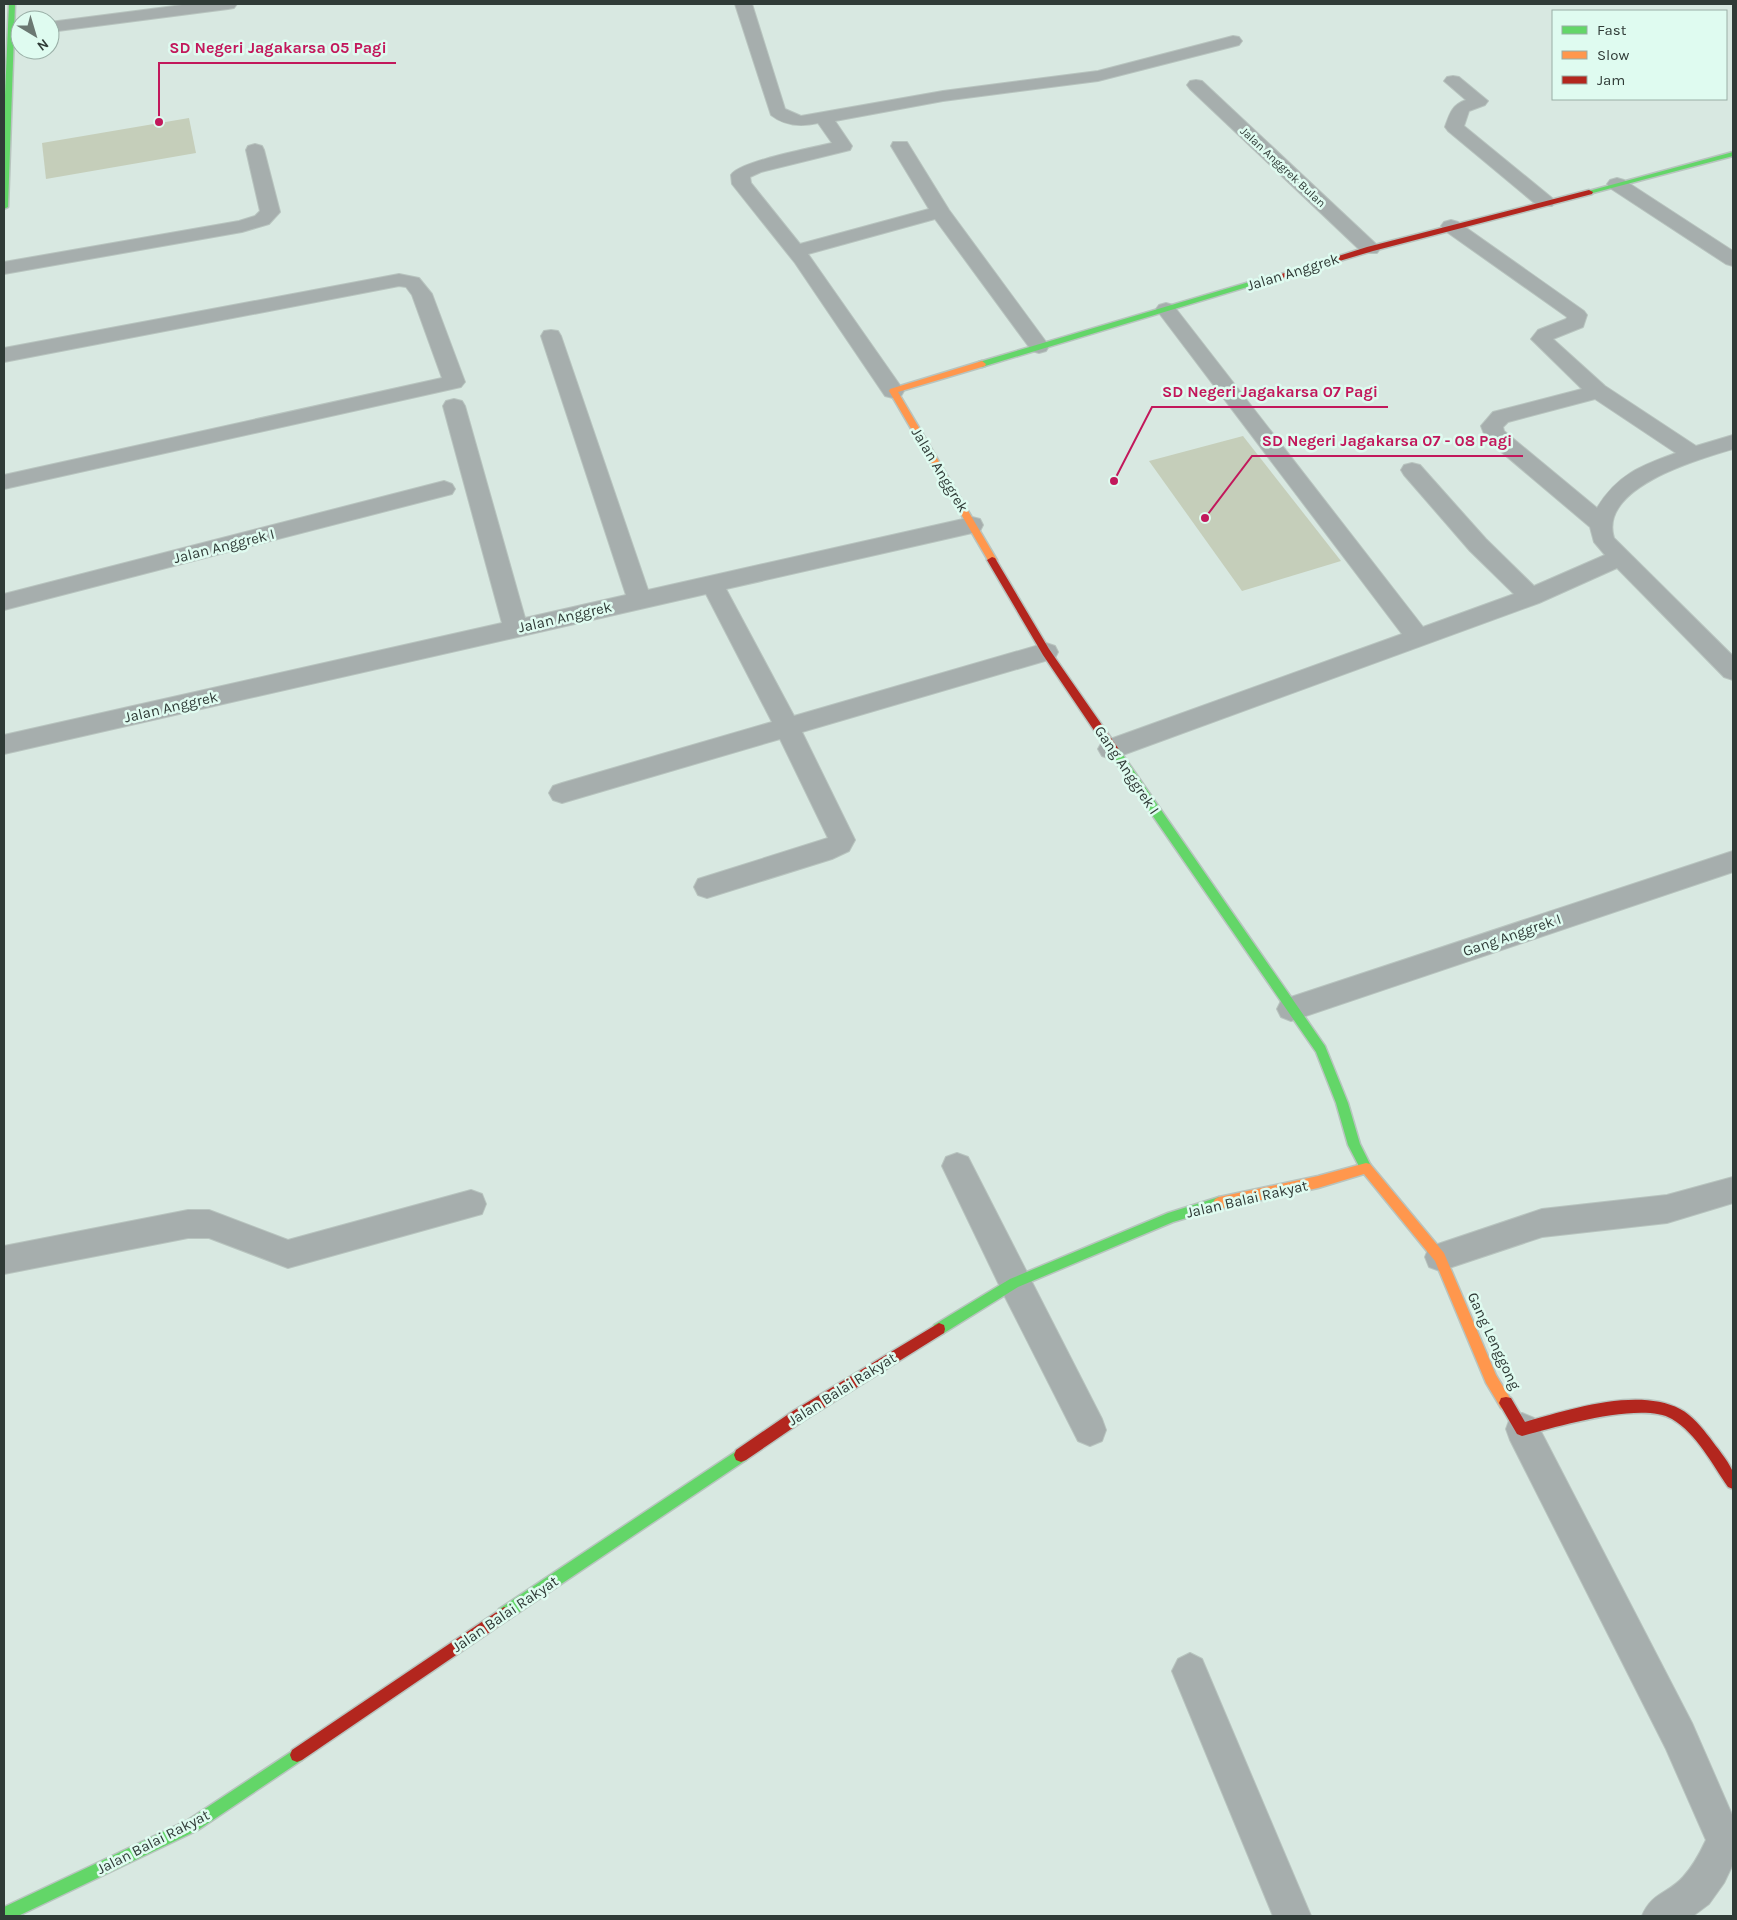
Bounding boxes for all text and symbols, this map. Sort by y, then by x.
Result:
north arrow [10,10,60,60]
legend [1552,10,1727,100]
text: Fast [1597,21,1627,39]
callout: SD Negeri Jagakarsa 05 Pagi [159,32,396,63]
text: N [34,35,52,55]
text: SD Negeri Jagakarsa 05 Pagi [169,38,387,57]
text: Slow [1597,46,1629,64]
text: Jam [1597,71,1625,89]
street label: Jalan Anggrek Bulan [1238,124,1328,210]
street label: Jalan Anggrek [1245,249,1341,295]
callout: SD Negeri Jagakarsa 07 Pagi [1152,376,1388,407]
text: SD Negeri Jagakarsa 07 Pagi [1162,382,1378,401]
street label: Jalan Anggrek [908,424,972,516]
callout: SD Negeri Jagakarsa 07 - 08 Pagi [1252,425,1523,456]
text: SD Negeri Jagakarsa 07 - 08 Pagi [1262,431,1512,450]
street label: Jalan Anggrek I [172,525,276,567]
street label: Jalan Anggrek [516,597,614,637]
street label: Jalan Anggrek [122,687,220,727]
street label: Gang Anggrek I [1091,722,1163,818]
street label: Gang Anggrek I [1460,910,1564,960]
street label: Jalan Balai Rakyat [1185,1176,1310,1222]
street label: Gang Lenggong [1464,1289,1525,1393]
street label: Jalan Balai Rakyat [785,1348,900,1429]
street label: Jalan Balai Rakyat [449,1572,562,1656]
street label: Jalan Balai Rakyat [94,1806,213,1878]

